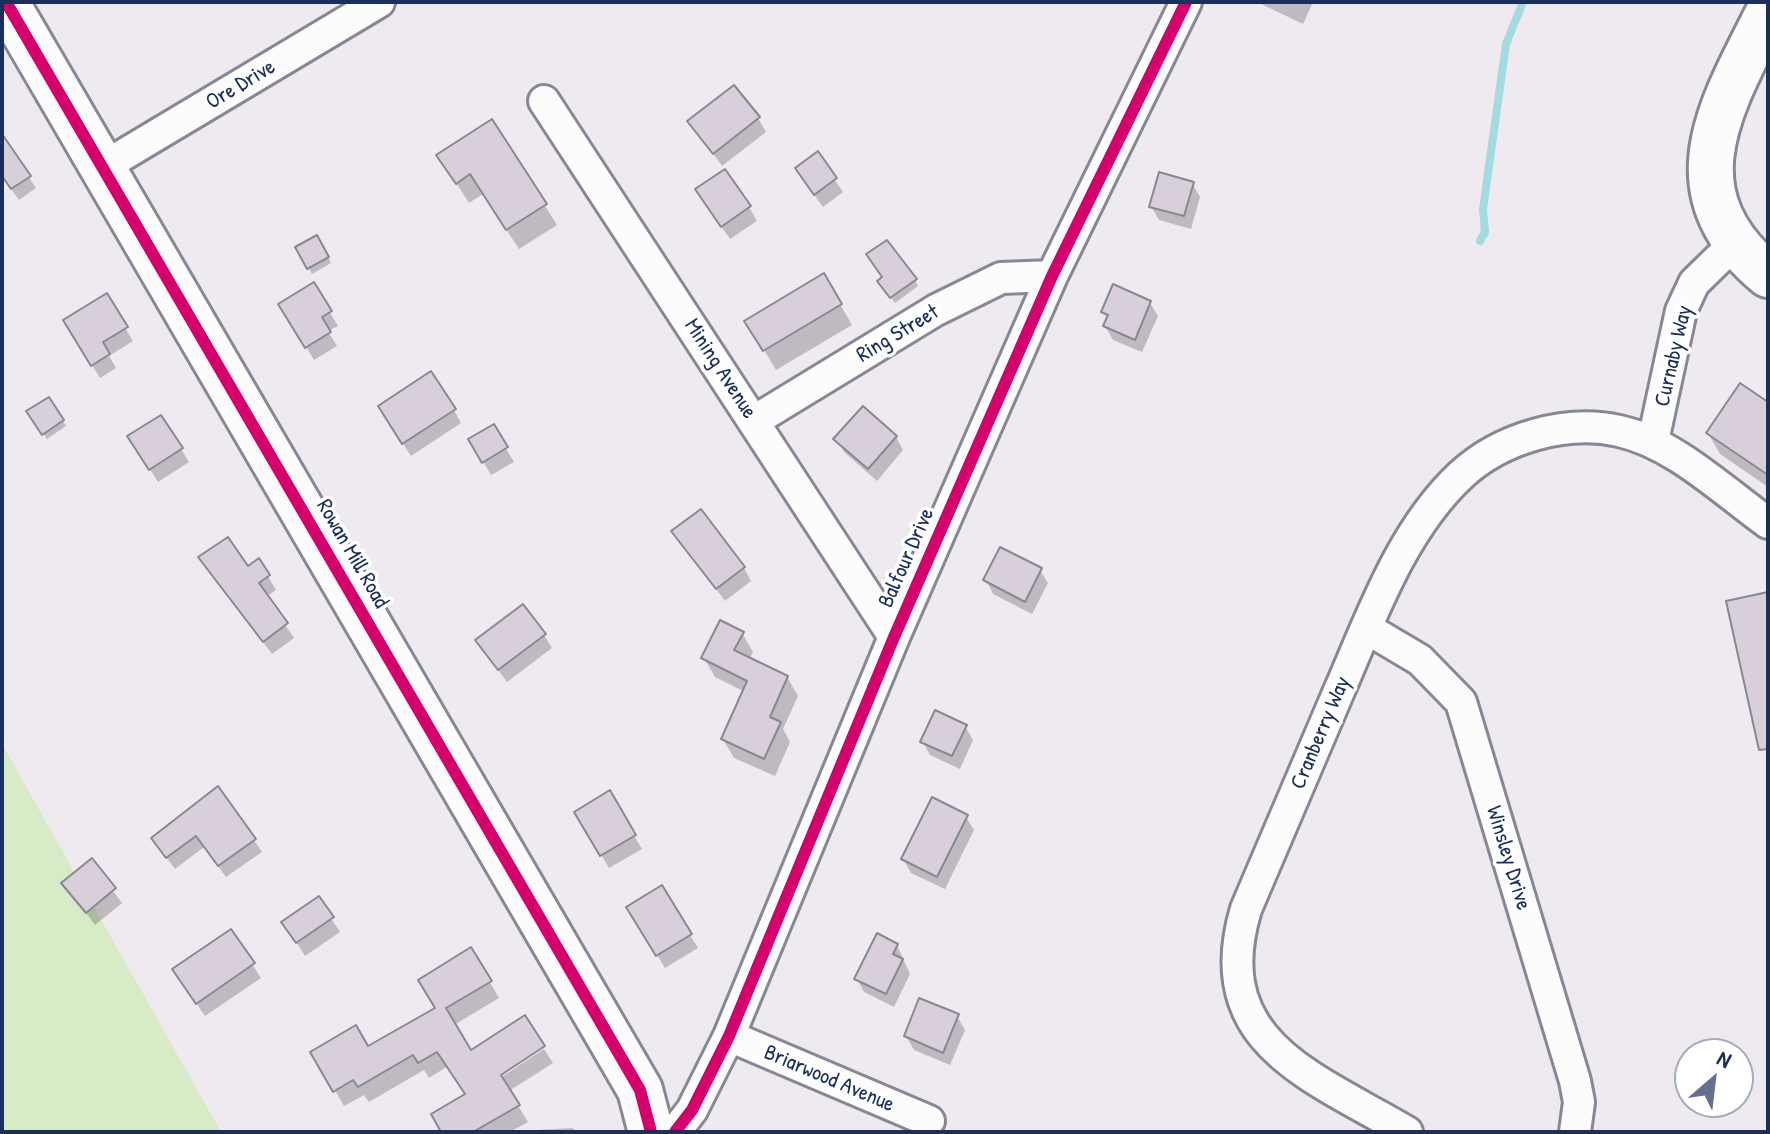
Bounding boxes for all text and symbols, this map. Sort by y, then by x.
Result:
street label: Ore Drive [202,54,280,116]
street label: Ring Street [852,299,944,369]
street label: Curnaby Way [1650,303,1698,409]
street label: Mining Avenue [678,314,762,424]
street label: Rowan Mill Road [310,495,394,613]
street label: Balfour Drive [873,504,941,612]
street label: Cranberry Way [1285,673,1357,793]
street label: Winsley Drive [1480,803,1536,913]
north arrow [1674,1038,1754,1118]
street label: Briarwood Avenue [760,1040,898,1118]
text: N [1712,1043,1737,1075]

